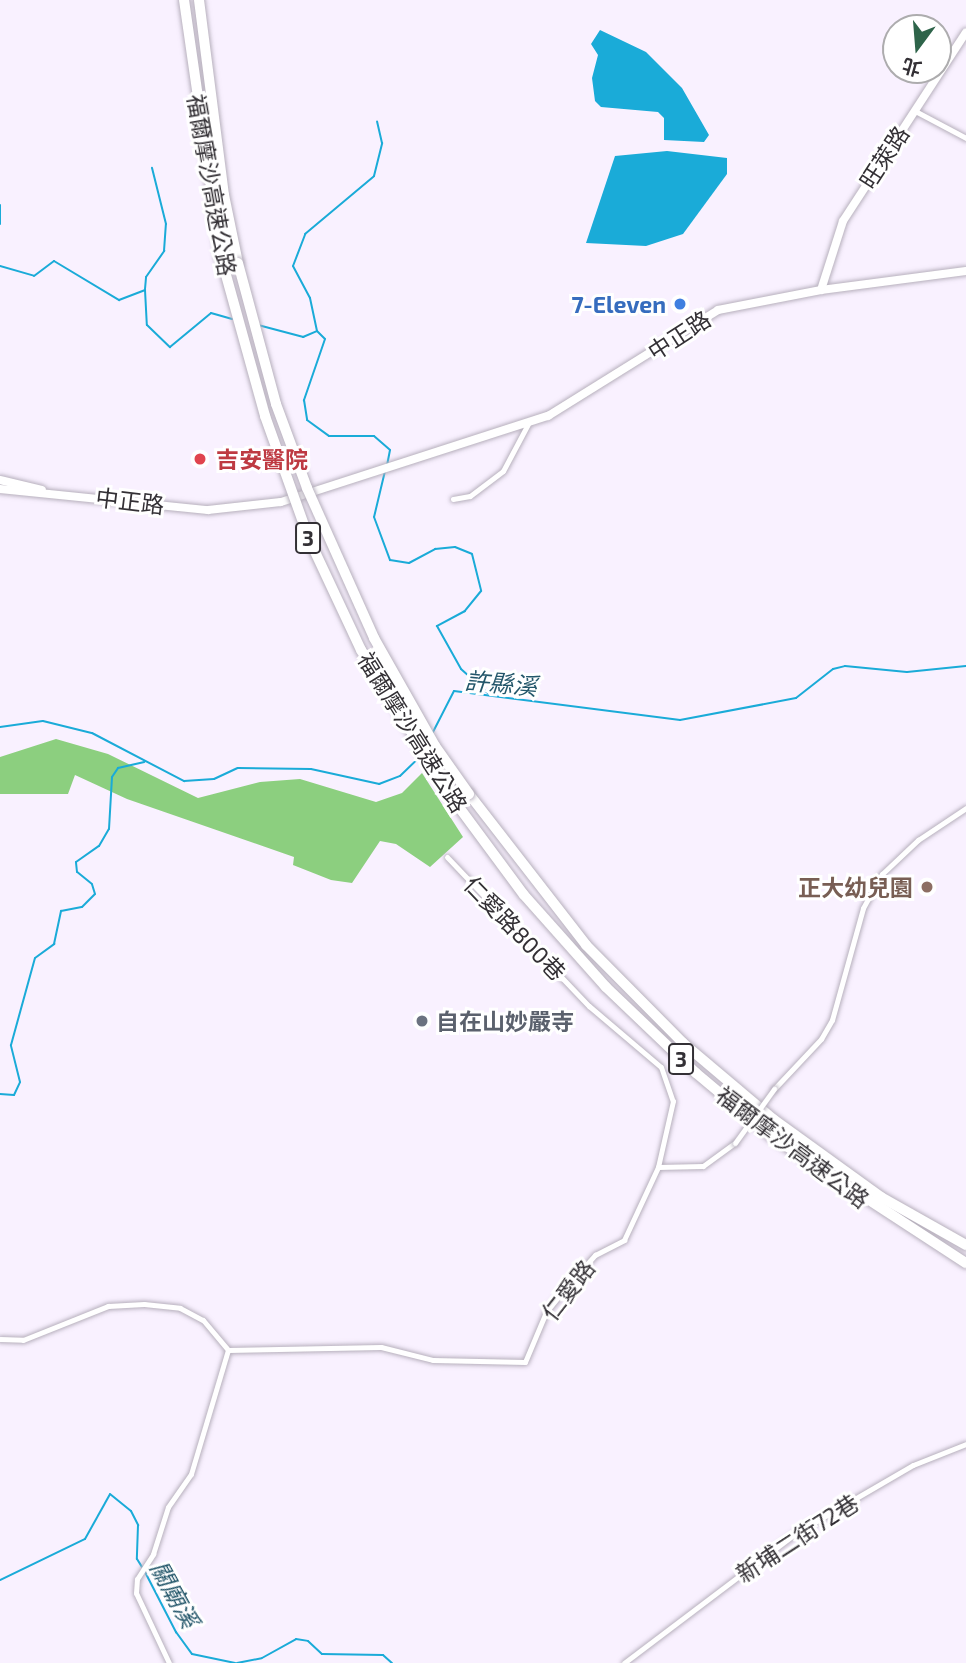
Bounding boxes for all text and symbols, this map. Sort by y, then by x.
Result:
north arrow [882,14,952,84]
text: 北 [899,54,924,81]
street label: 福爾摩沙高速公路 [182,92,242,278]
street label: 旺萊路 [854,121,914,193]
place label: 7-Eleven [571,290,666,318]
marker: 7-Eleven [672,296,688,312]
street label: 中正路 [643,305,715,365]
place label: 吉安醫院 [216,445,308,473]
marker: 吉安醫院 [190,449,210,469]
street label: 中正路 [94,483,166,519]
road number: 3 [294,520,322,556]
street label: 福爾摩沙高速公路 [353,647,473,817]
water label: 許縣溪 [464,666,538,700]
street label: 仁愛路800巷 [459,870,571,986]
place label: 正大幼兒園 [798,873,913,901]
marker: 正大幼兒園 [919,879,935,895]
place label: 自在山妙嚴寺 [436,1007,574,1035]
marker: 自在山妙嚴寺 [414,1013,430,1029]
road number: 3 [667,1042,695,1076]
street label: 福爾摩沙高速公路 [711,1081,875,1213]
street label: 仁愛路 [536,1254,600,1326]
street label: 新埔二街72巷 [731,1488,863,1588]
water label: 關廟溪 [145,1556,205,1632]

